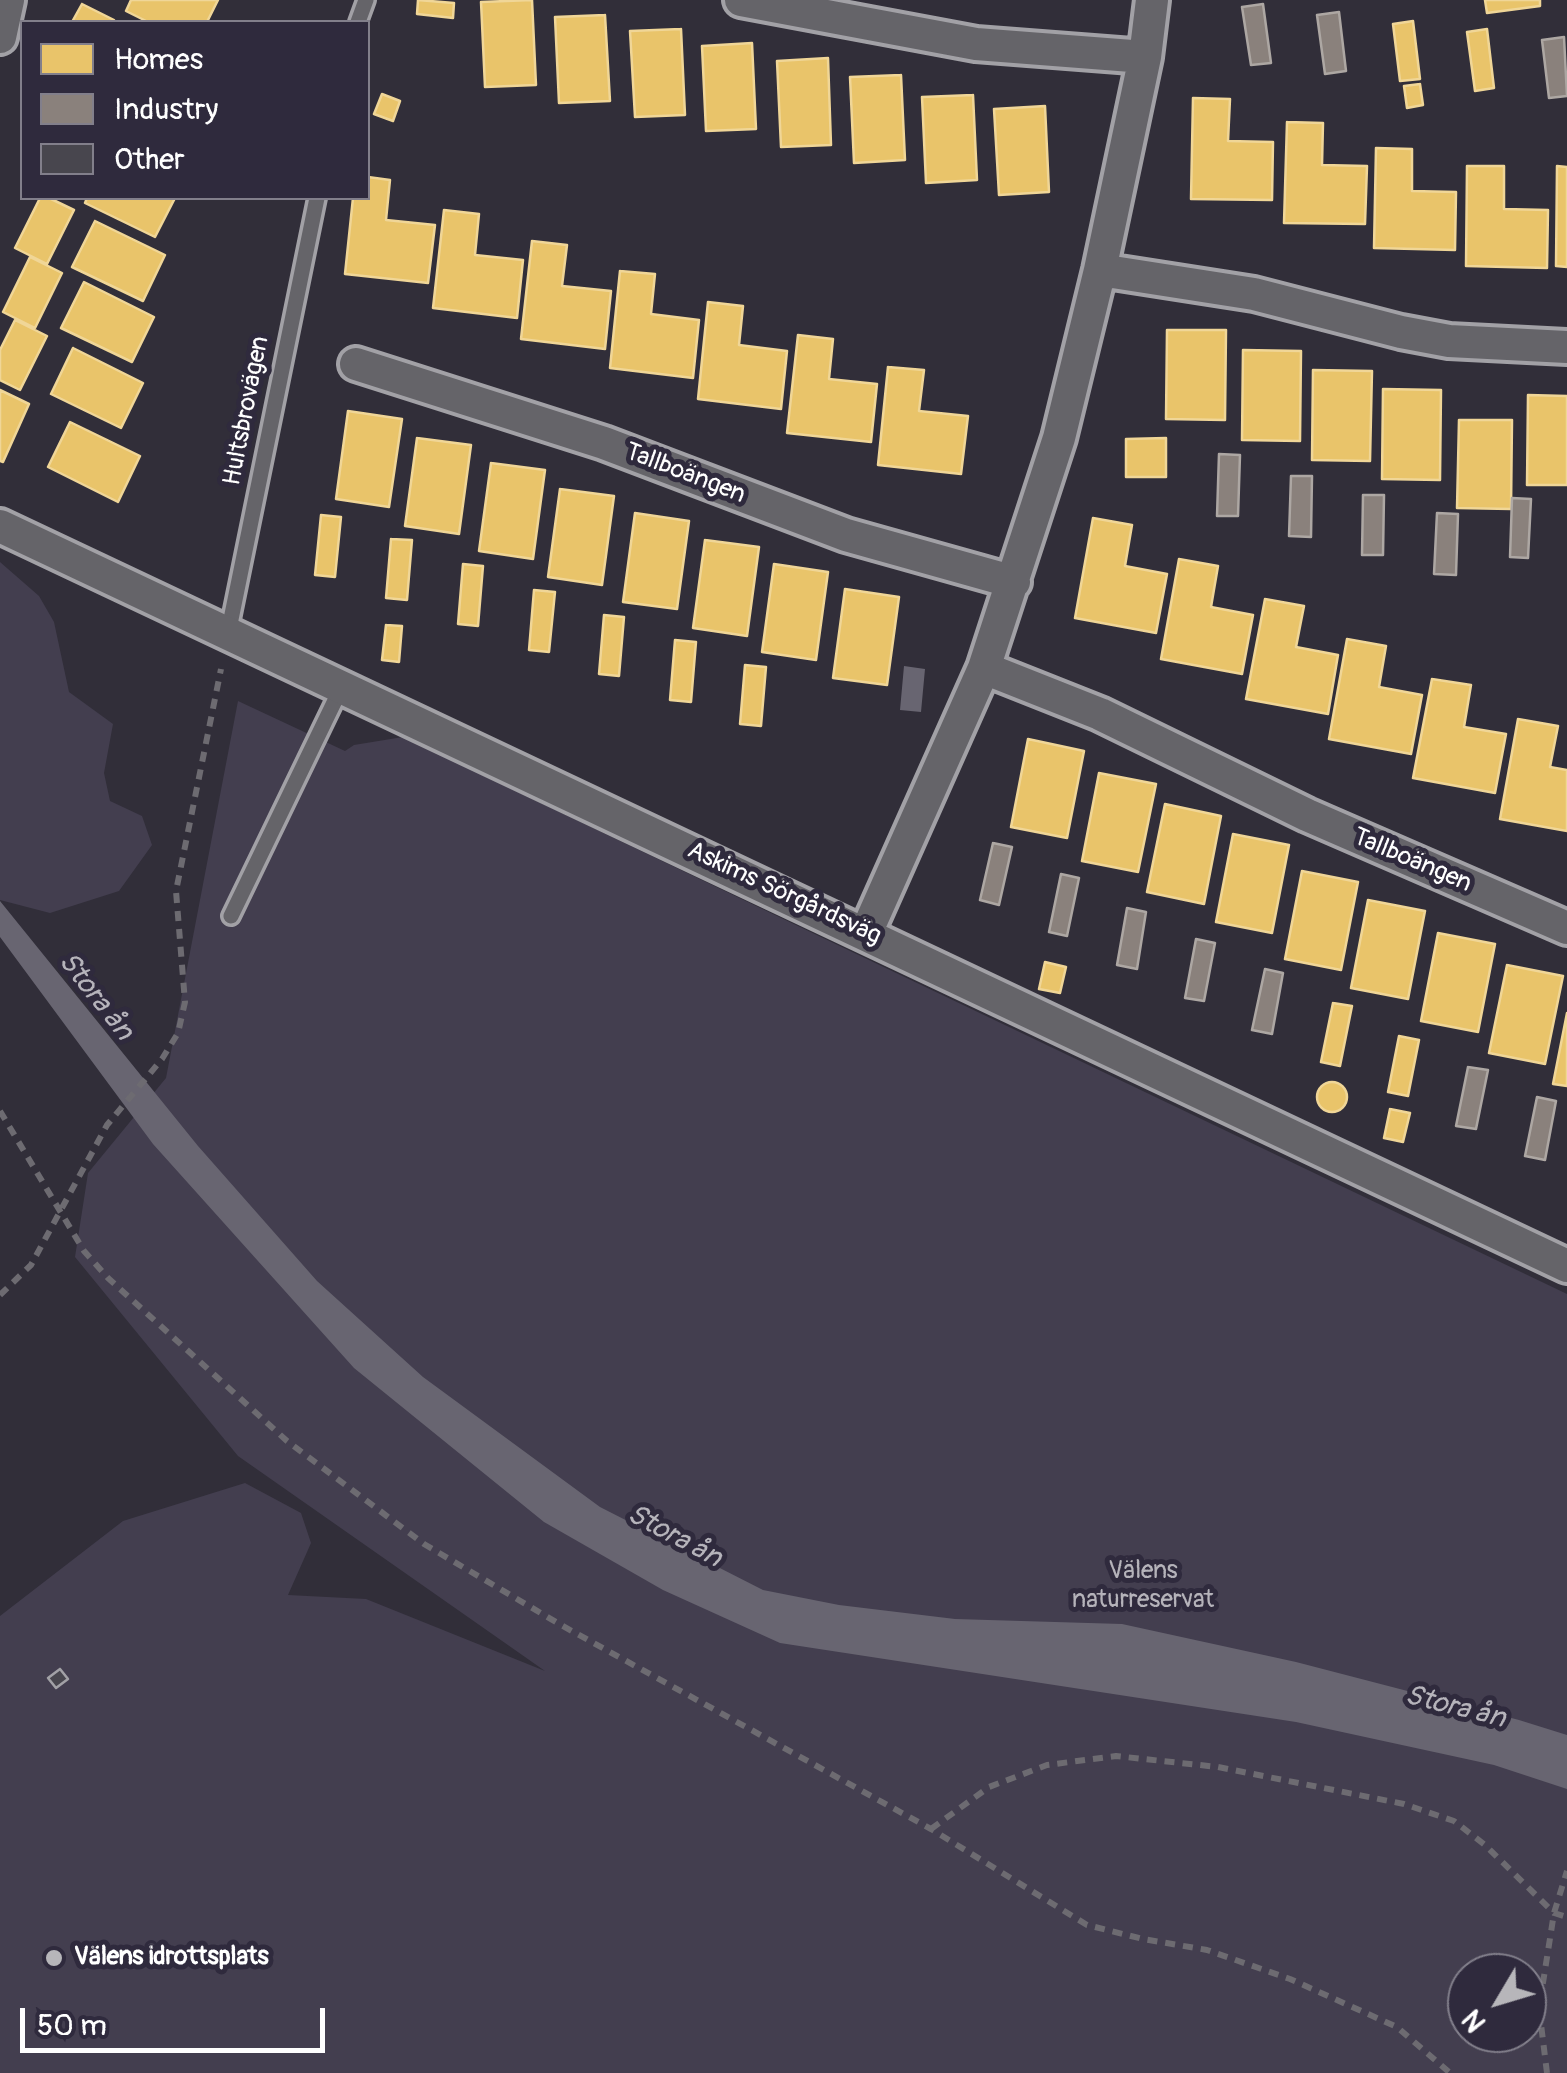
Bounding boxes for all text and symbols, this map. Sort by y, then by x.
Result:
legend [20,20,370,200]
text: Homes [114,41,203,78]
text: Industry [114,91,218,128]
text: Other [114,141,185,178]
street label: Hultsbrovägen [218,334,276,488]
street label: Tallboängen [621,437,749,511]
street label: Tallboängen [1348,823,1476,899]
street label: Askims Sörgårdsväg [682,836,886,952]
water label: Stora ån [50,946,140,1048]
water label: Stora ån [621,1498,727,1576]
park label: Välens naturreservat [1072,1557,1214,1616]
water label: Stora ån [1401,1679,1509,1737]
place label: Välens idrottsplats [74,1943,269,1973]
marker: Välens idrottsplats [43,1947,65,1969]
north arrow [1447,1953,1547,2053]
scale bar [25,1988,330,2050]
text: N [1455,2002,1494,2039]
text: 50 m [37,2007,107,2044]

